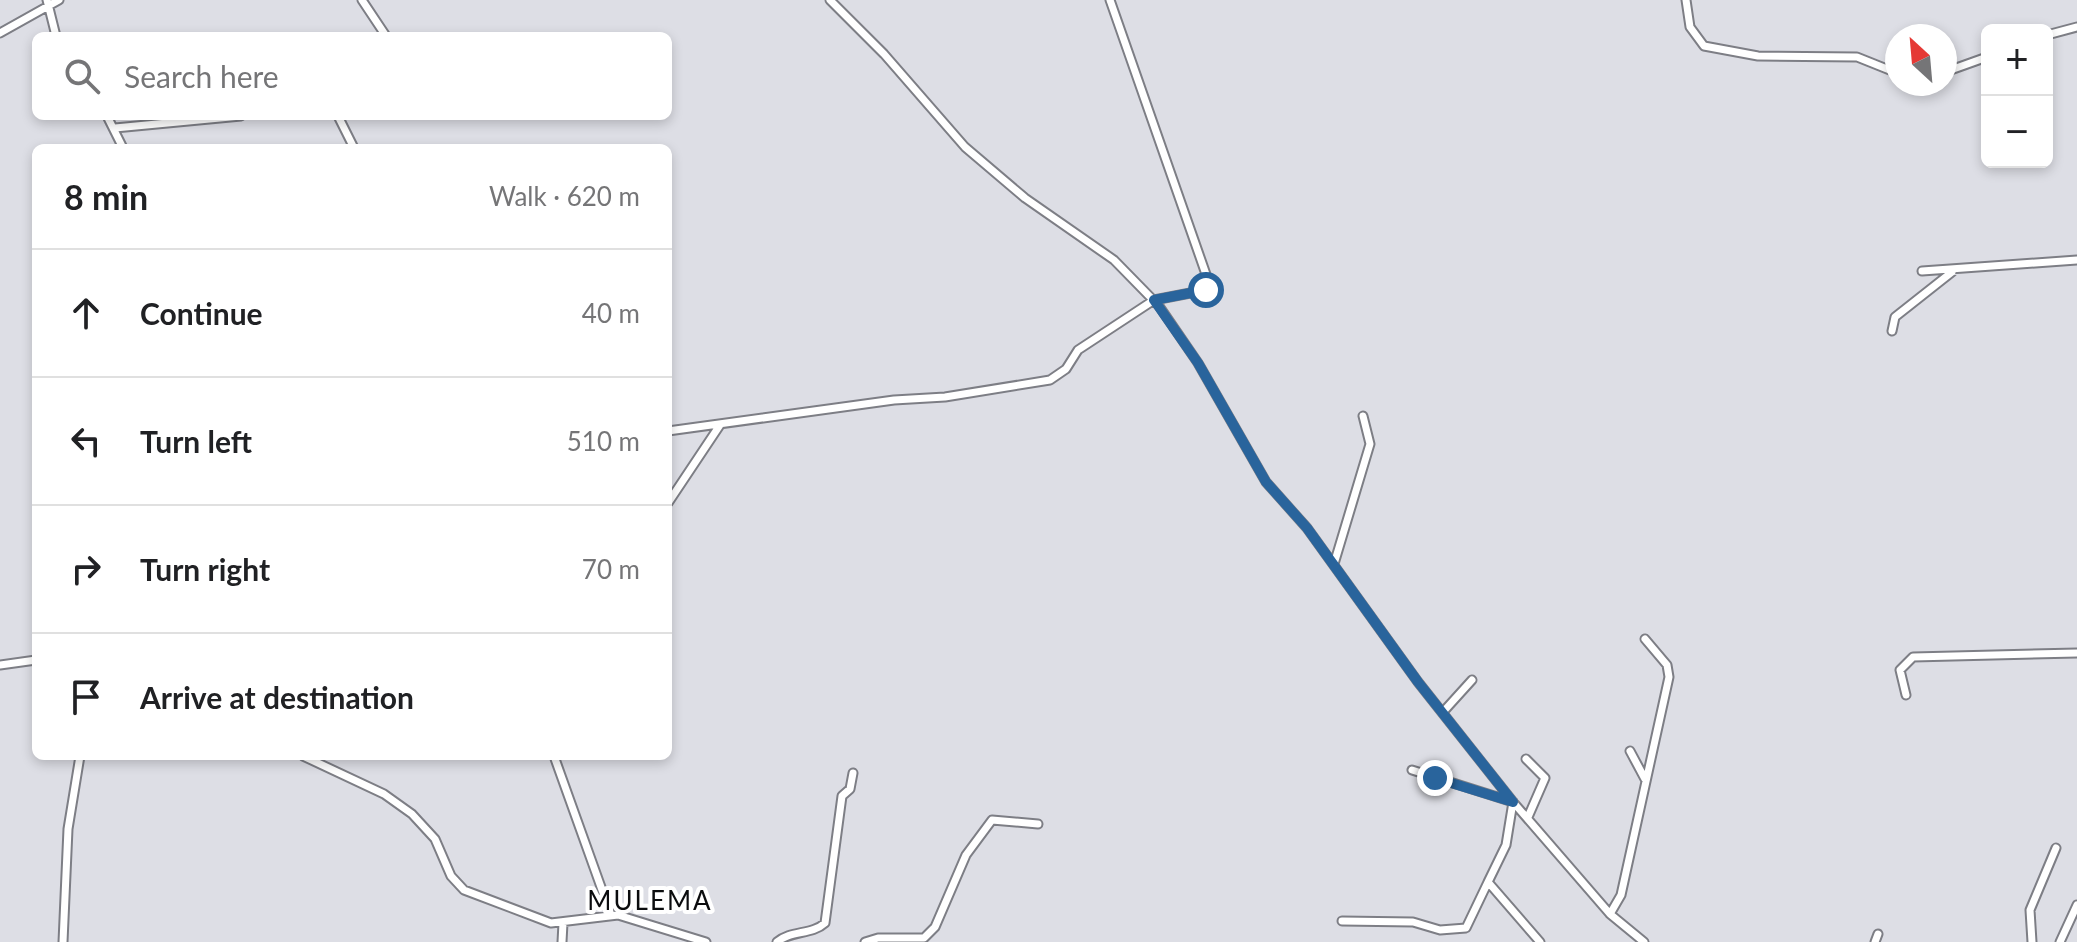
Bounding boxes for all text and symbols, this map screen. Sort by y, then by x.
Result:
north arrow [1885,24,1957,96]
map controls [1981,24,2053,168]
button: + [1981,24,2053,96]
search box [32,32,672,120]
icon: search [60,54,104,98]
text: Search here [124,58,279,94]
button: − [1981,96,2053,168]
text: 8 min [64,176,148,217]
text: Walk · 620 m [489,180,640,212]
route start [1188,272,1224,308]
icon: ahead [64,291,108,335]
text: Continue [140,295,263,331]
text: 40 m [582,297,640,329]
icon: left [64,419,108,463]
text: Turn left [140,423,252,459]
text: 510 m [567,425,640,457]
icon: right [64,547,108,591]
text: Turn right [140,551,270,587]
text: 70 m [582,553,640,585]
icon: arrive [64,675,108,719]
text: Arrive at destination [140,679,414,715]
route end [1417,760,1453,796]
district label: MULEMA [587,884,713,916]

